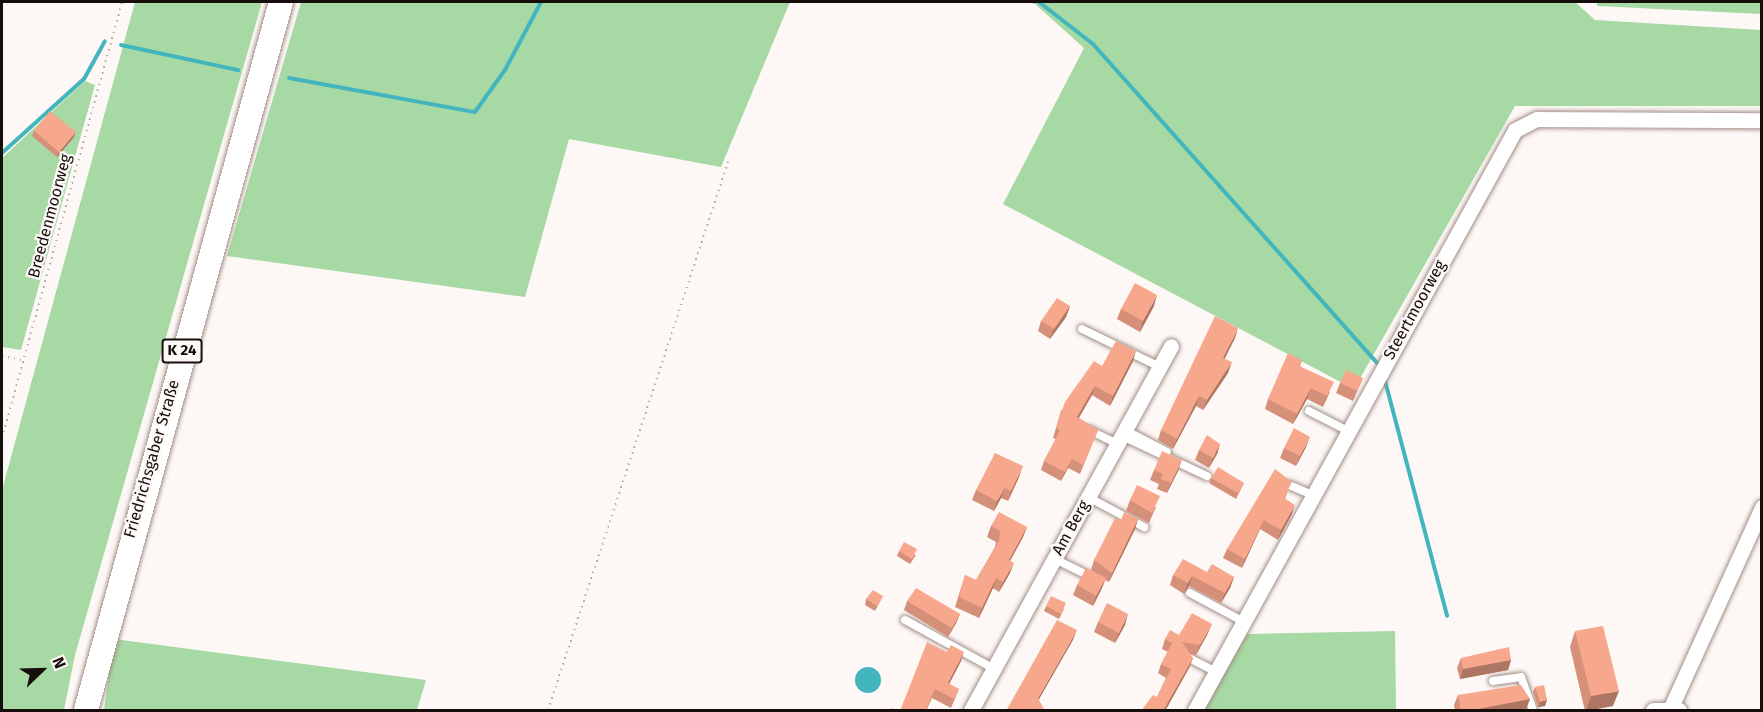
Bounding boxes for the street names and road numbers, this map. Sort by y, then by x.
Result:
street label: Breedenmoorweg [24,152,76,280]
street label: Steertmoorweg [1380,257,1450,363]
road number: K 24 [161,339,203,363]
street label: Friedrichsgaber Straße [120,378,184,540]
street label: Am Berg [1048,497,1094,559]

